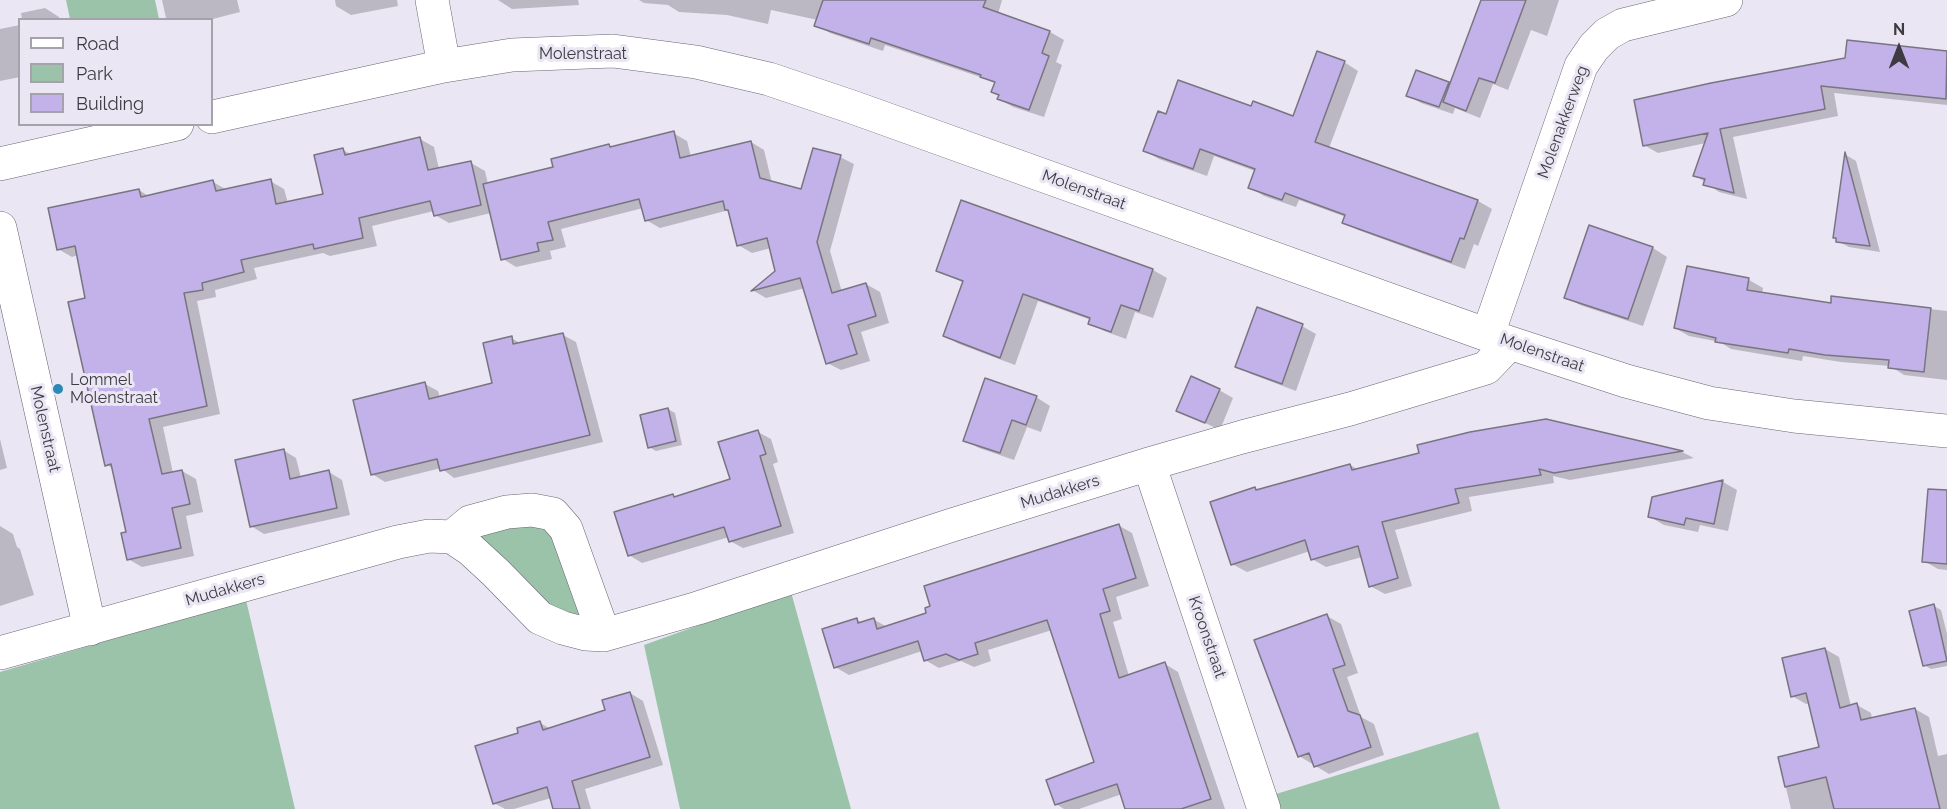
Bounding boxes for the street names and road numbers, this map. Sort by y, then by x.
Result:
street label: Molenstraat [539,44,627,64]
street label: Molenakkerweg [1534,63,1592,181]
street label: Molenstraat [1039,166,1129,214]
street label: Molenstraat [1497,330,1587,376]
street label: Molenstraat [26,384,64,474]
street label: Mudakkers [1018,471,1102,513]
street label: Mudakkers [183,570,267,610]
street label: Kroonstraat [1184,593,1230,681]

